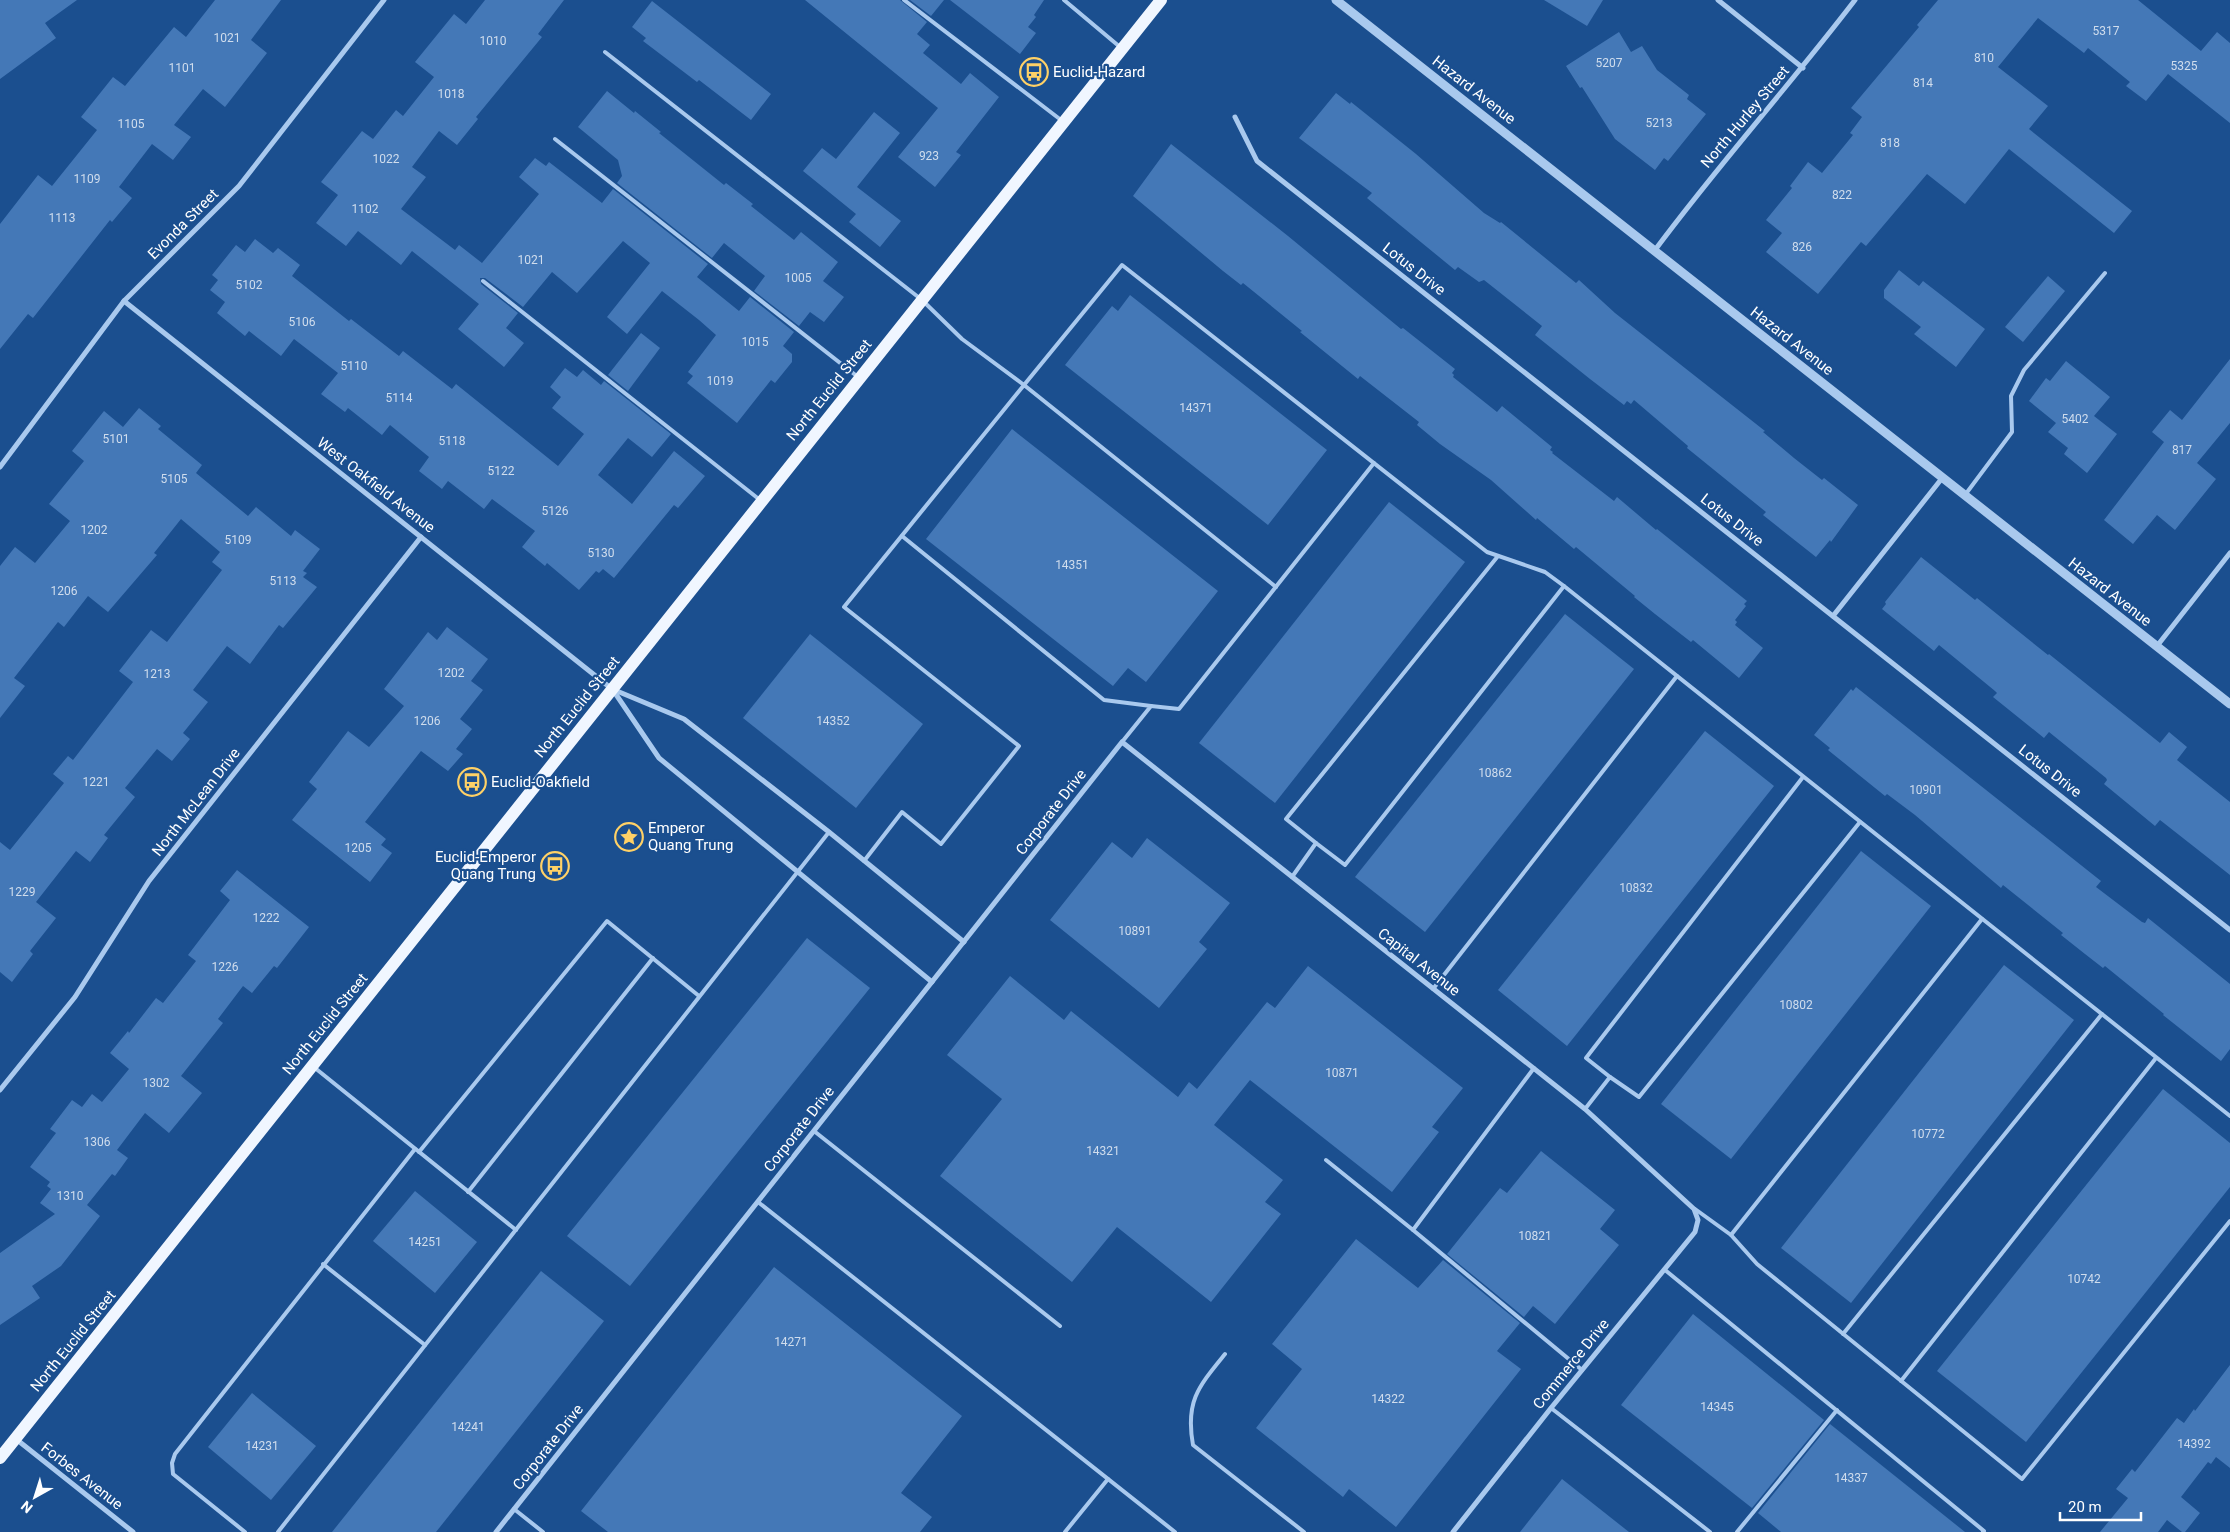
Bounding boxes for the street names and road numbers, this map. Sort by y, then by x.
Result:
street label: Hazard Avenue [1429,52,1519,128]
street label: North Hurley Street [1697,62,1793,172]
street label: Evonda Street [144,185,222,263]
street label: Lotus Drive [1379,239,1449,299]
street label: Hazard Avenue [1747,303,1837,379]
street label: North Euclid Street [783,336,875,444]
street label: West Oakfield Avenue [313,433,439,537]
street label: Lotus Drive [1697,490,1767,550]
street label: Hazard Avenue [2065,554,2155,630]
street label: North Euclid Street [531,653,623,761]
street label: Lotus Drive [2015,741,2085,801]
street label: North McLean Drive [148,744,244,860]
street label: Corporate Drive [1012,766,1090,858]
street label: Capital Avenue [1374,924,1464,1000]
street label: North Euclid Street [279,970,371,1078]
street label: Corporate Drive [760,1083,838,1175]
street label: North Euclid Street [27,1287,119,1395]
street label: Commerce Drive [1529,1315,1613,1413]
street label: Corporate Drive [509,1401,587,1493]
street label: Forbes Avenue [38,1439,126,1513]

